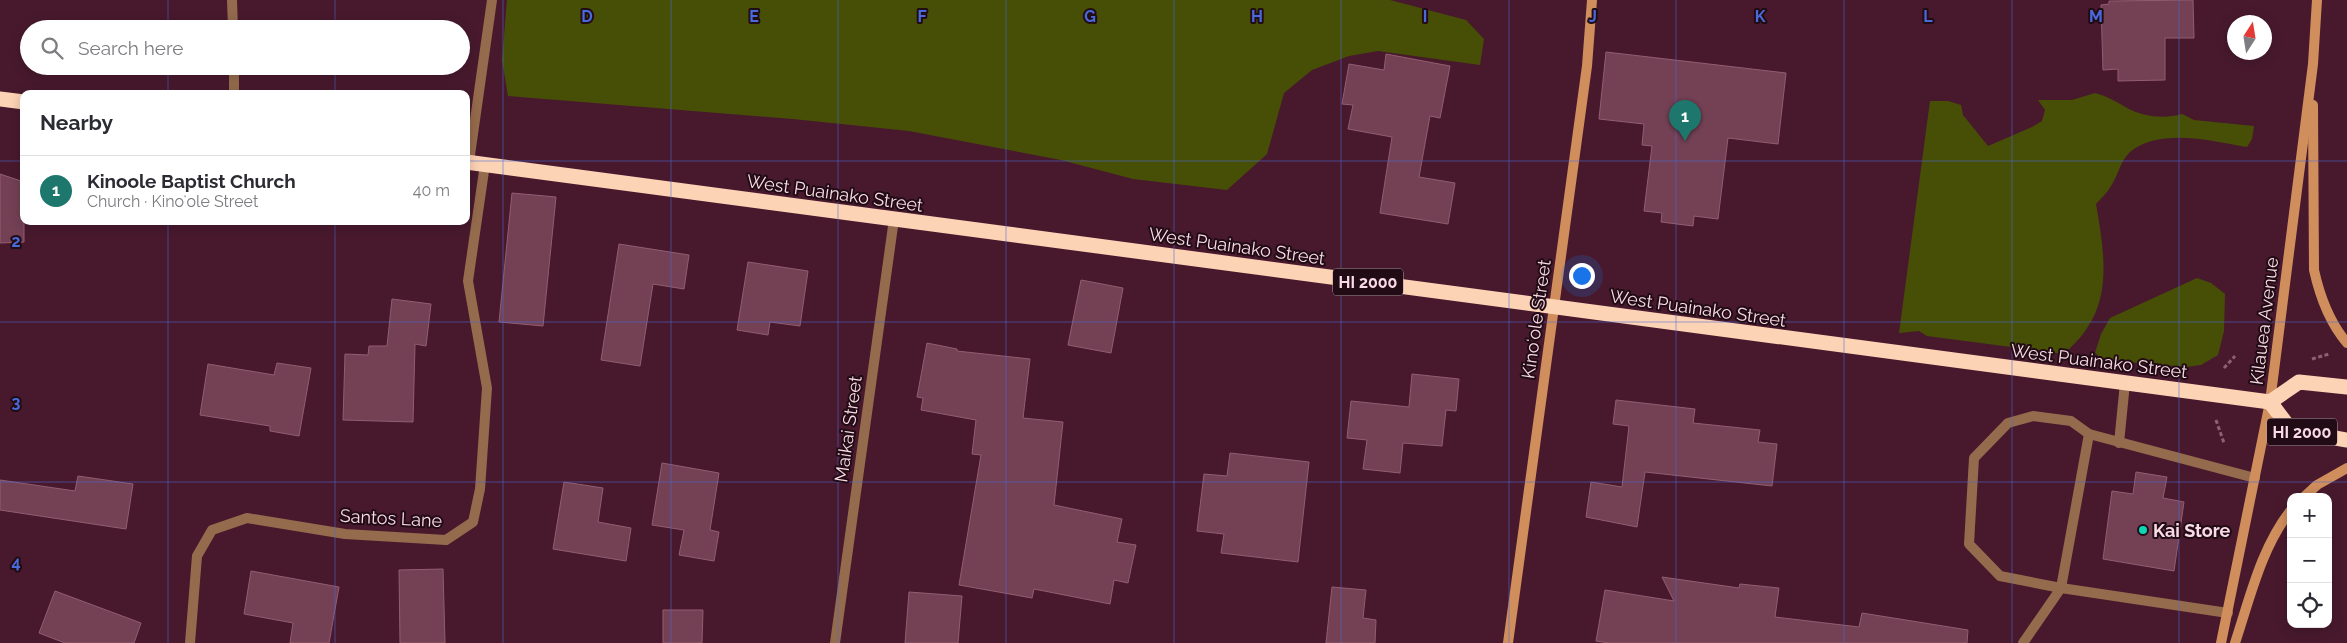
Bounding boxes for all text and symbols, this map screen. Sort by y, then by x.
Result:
text: D [581,7,593,26]
text: E [749,7,759,26]
text: F [917,7,927,26]
text: G [1084,7,1096,26]
text: H [1251,7,1263,26]
text: I [1423,7,1427,26]
text: J [1589,7,1597,26]
text: K [1755,7,1766,26]
text: L [1923,7,1933,26]
text: M [2089,7,2103,26]
north arrow [2227,15,2272,60]
search box [20,20,470,75]
icon: search [38,34,66,62]
text: Search here [78,37,184,59]
pin: 1 [1669,100,1701,141]
text: Nearby [40,110,113,135]
text: Kinoole Baptist Church [87,170,296,192]
street label: West Puainako Street [746,170,924,216]
text: 1 [52,181,60,200]
text: 40 m [413,181,450,200]
text: Church · Kinoʻole Street [87,192,258,211]
street label: West Puainako Street [1148,223,1326,269]
text: 2 [11,232,21,251]
street label: Kilauea Avenue [2246,256,2282,386]
street label: Kinoʻole Street [1517,258,1555,380]
your location [1569,263,1595,289]
road number: HI 2000 [1333,268,1403,296]
street label: West Puainako Street [1609,285,1787,331]
street label: West Puainako Street [2010,340,2188,382]
street label: Maikai Street [830,374,866,484]
text: 3 [12,393,21,412]
road number: HI 2000 [2267,418,2337,446]
map controls [2287,493,2332,628]
button: + [2287,493,2332,538]
street label: Santos Lane [339,505,443,531]
place label: Kai Store [2153,520,2231,541]
marker: Kai Store [2137,524,2149,536]
button: − [2287,538,2332,583]
text: 4 [11,553,21,572]
button: locate [2287,583,2332,628]

